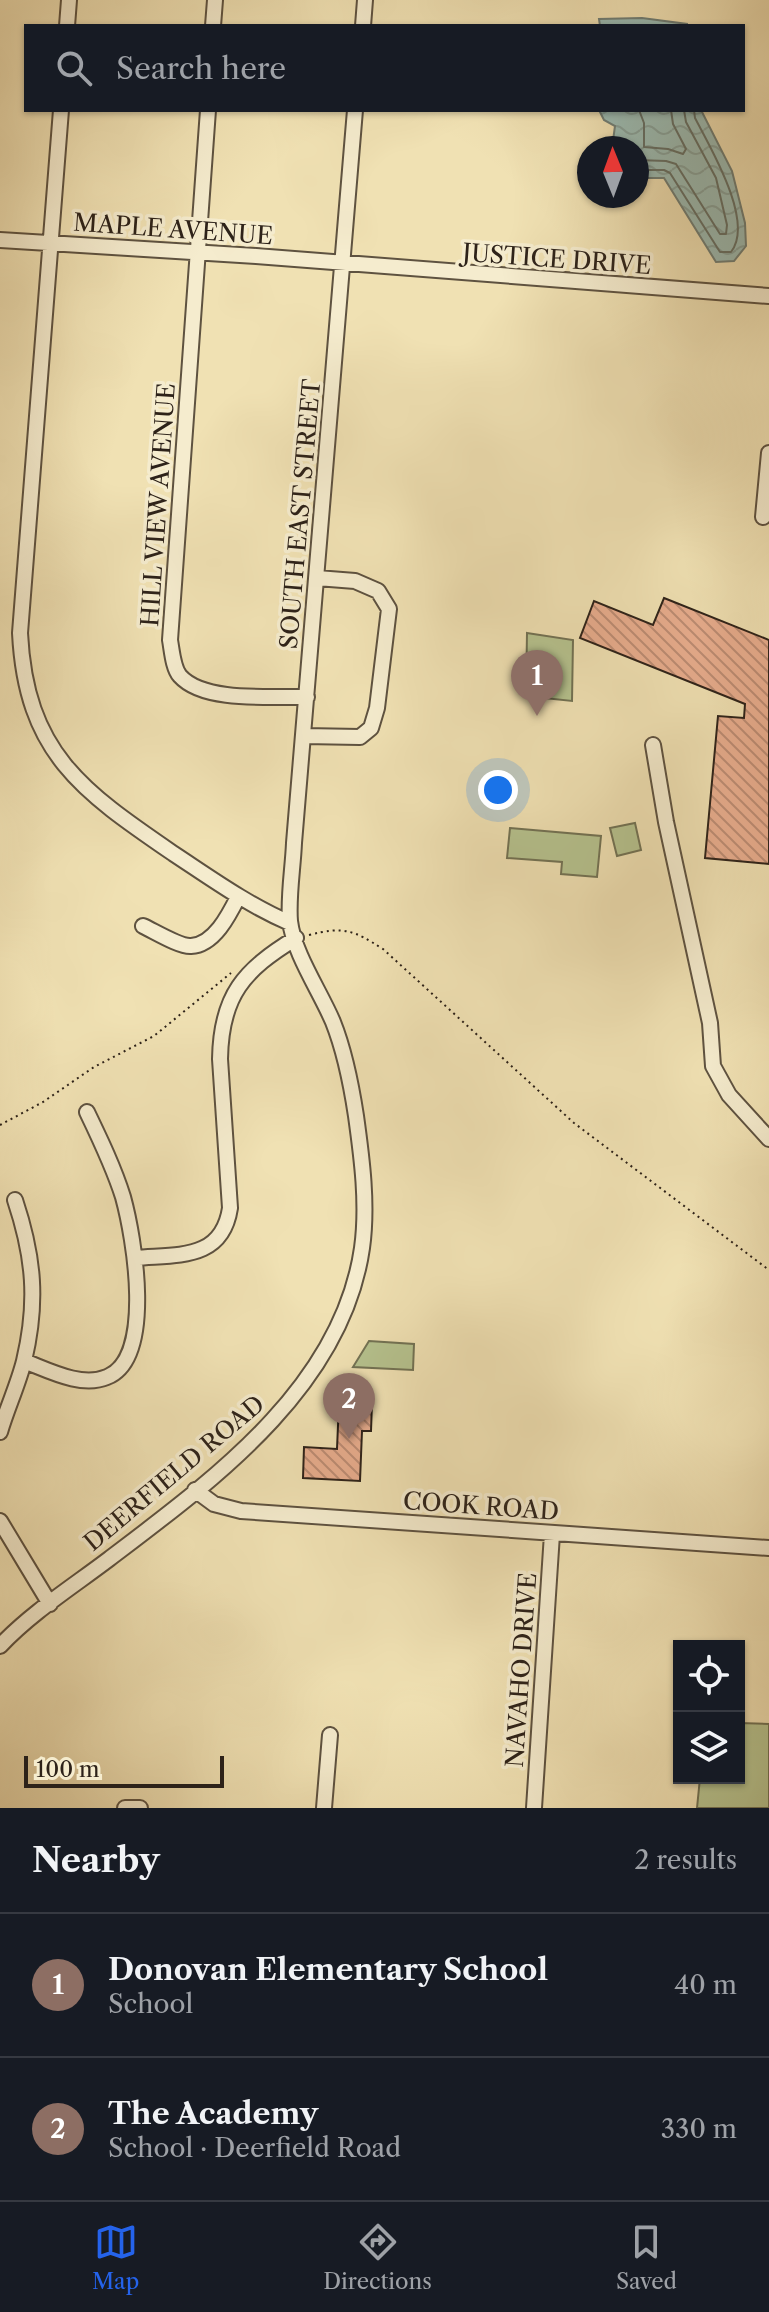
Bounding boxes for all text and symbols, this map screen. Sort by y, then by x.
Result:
search box [24,24,745,112]
icon: search [52,46,96,90]
text: Search here [116,50,286,87]
north arrow [577,136,649,208]
street label: MAPLE AVENUE [72,208,274,250]
street label: JUSTICE DRIVE [458,238,652,280]
street label: SOUTH EAST STREET [274,378,326,650]
street label: HILL VIEW AVENUE [135,382,181,628]
pin: 1 [511,650,563,716]
your location [478,770,518,810]
pin: 2 [323,1373,375,1439]
street label: DEERFIELD ROAD [78,1389,270,1557]
street label: COOK ROAD [402,1486,560,1526]
street label: NAVAHO DRIVE [500,1572,542,1768]
map controls [673,1640,745,1784]
button: locate [673,1640,745,1712]
button: layers [673,1712,745,1784]
scale bar [24,1752,224,1788]
text: 100 m [36,1756,99,1783]
text: Nearby [32,1839,160,1881]
text: 2 results [634,1844,737,1876]
text: Donovan Elementary School [108,1951,548,1988]
text: 1 [52,1969,64,2001]
text: 40 m [674,1969,737,2001]
text: School [108,1988,193,2020]
text: The Academy [108,2095,318,2132]
text: 2 [50,2113,66,2145]
text: 330 m [661,2113,737,2145]
text: School · Deerfield Road [108,2132,401,2164]
tab: Map [92,2220,139,2295]
tab: Directions [323,2220,432,2295]
tab: Saved [616,2220,677,2295]

